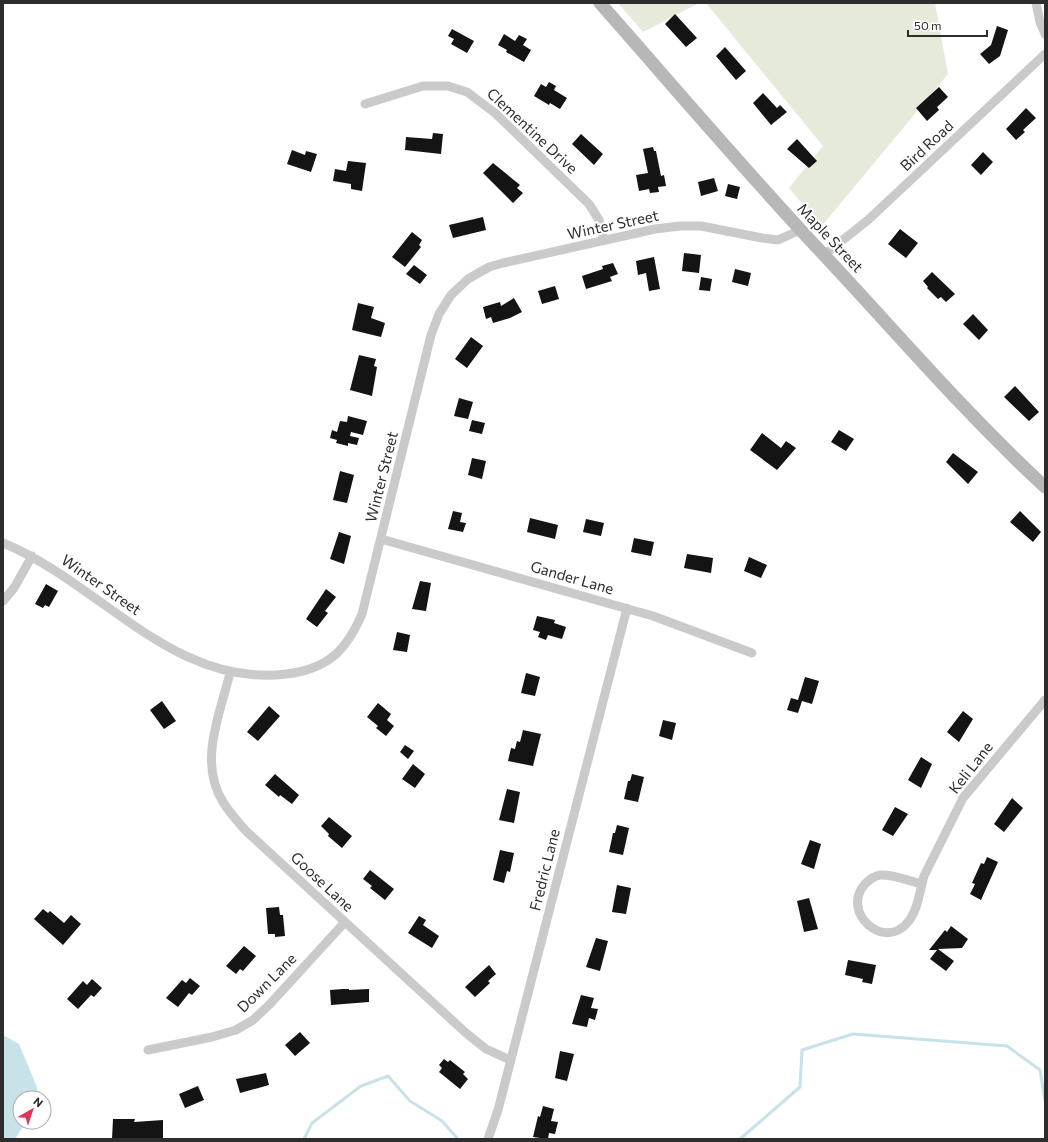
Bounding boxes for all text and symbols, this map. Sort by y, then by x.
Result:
scale bar [908,12,987,38]
text: 50 m [914,18,942,32]
street label: Clementine Drive [484,84,582,177]
street label: Bird Road [896,116,957,174]
street label: Maple Street [794,199,867,276]
street label: Winter Street [565,206,660,242]
street label: Winter Street [361,429,401,524]
street label: Winter Street [58,550,145,618]
street label: Gander Lane [529,557,616,598]
street label: Keli Lane [944,738,996,797]
street label: Fredric Lane [525,827,563,913]
street label: Goose Lane [288,848,358,915]
street label: Down Lane [233,949,300,1016]
north arrow [12,1090,52,1130]
text: N [31,1094,46,1109]

